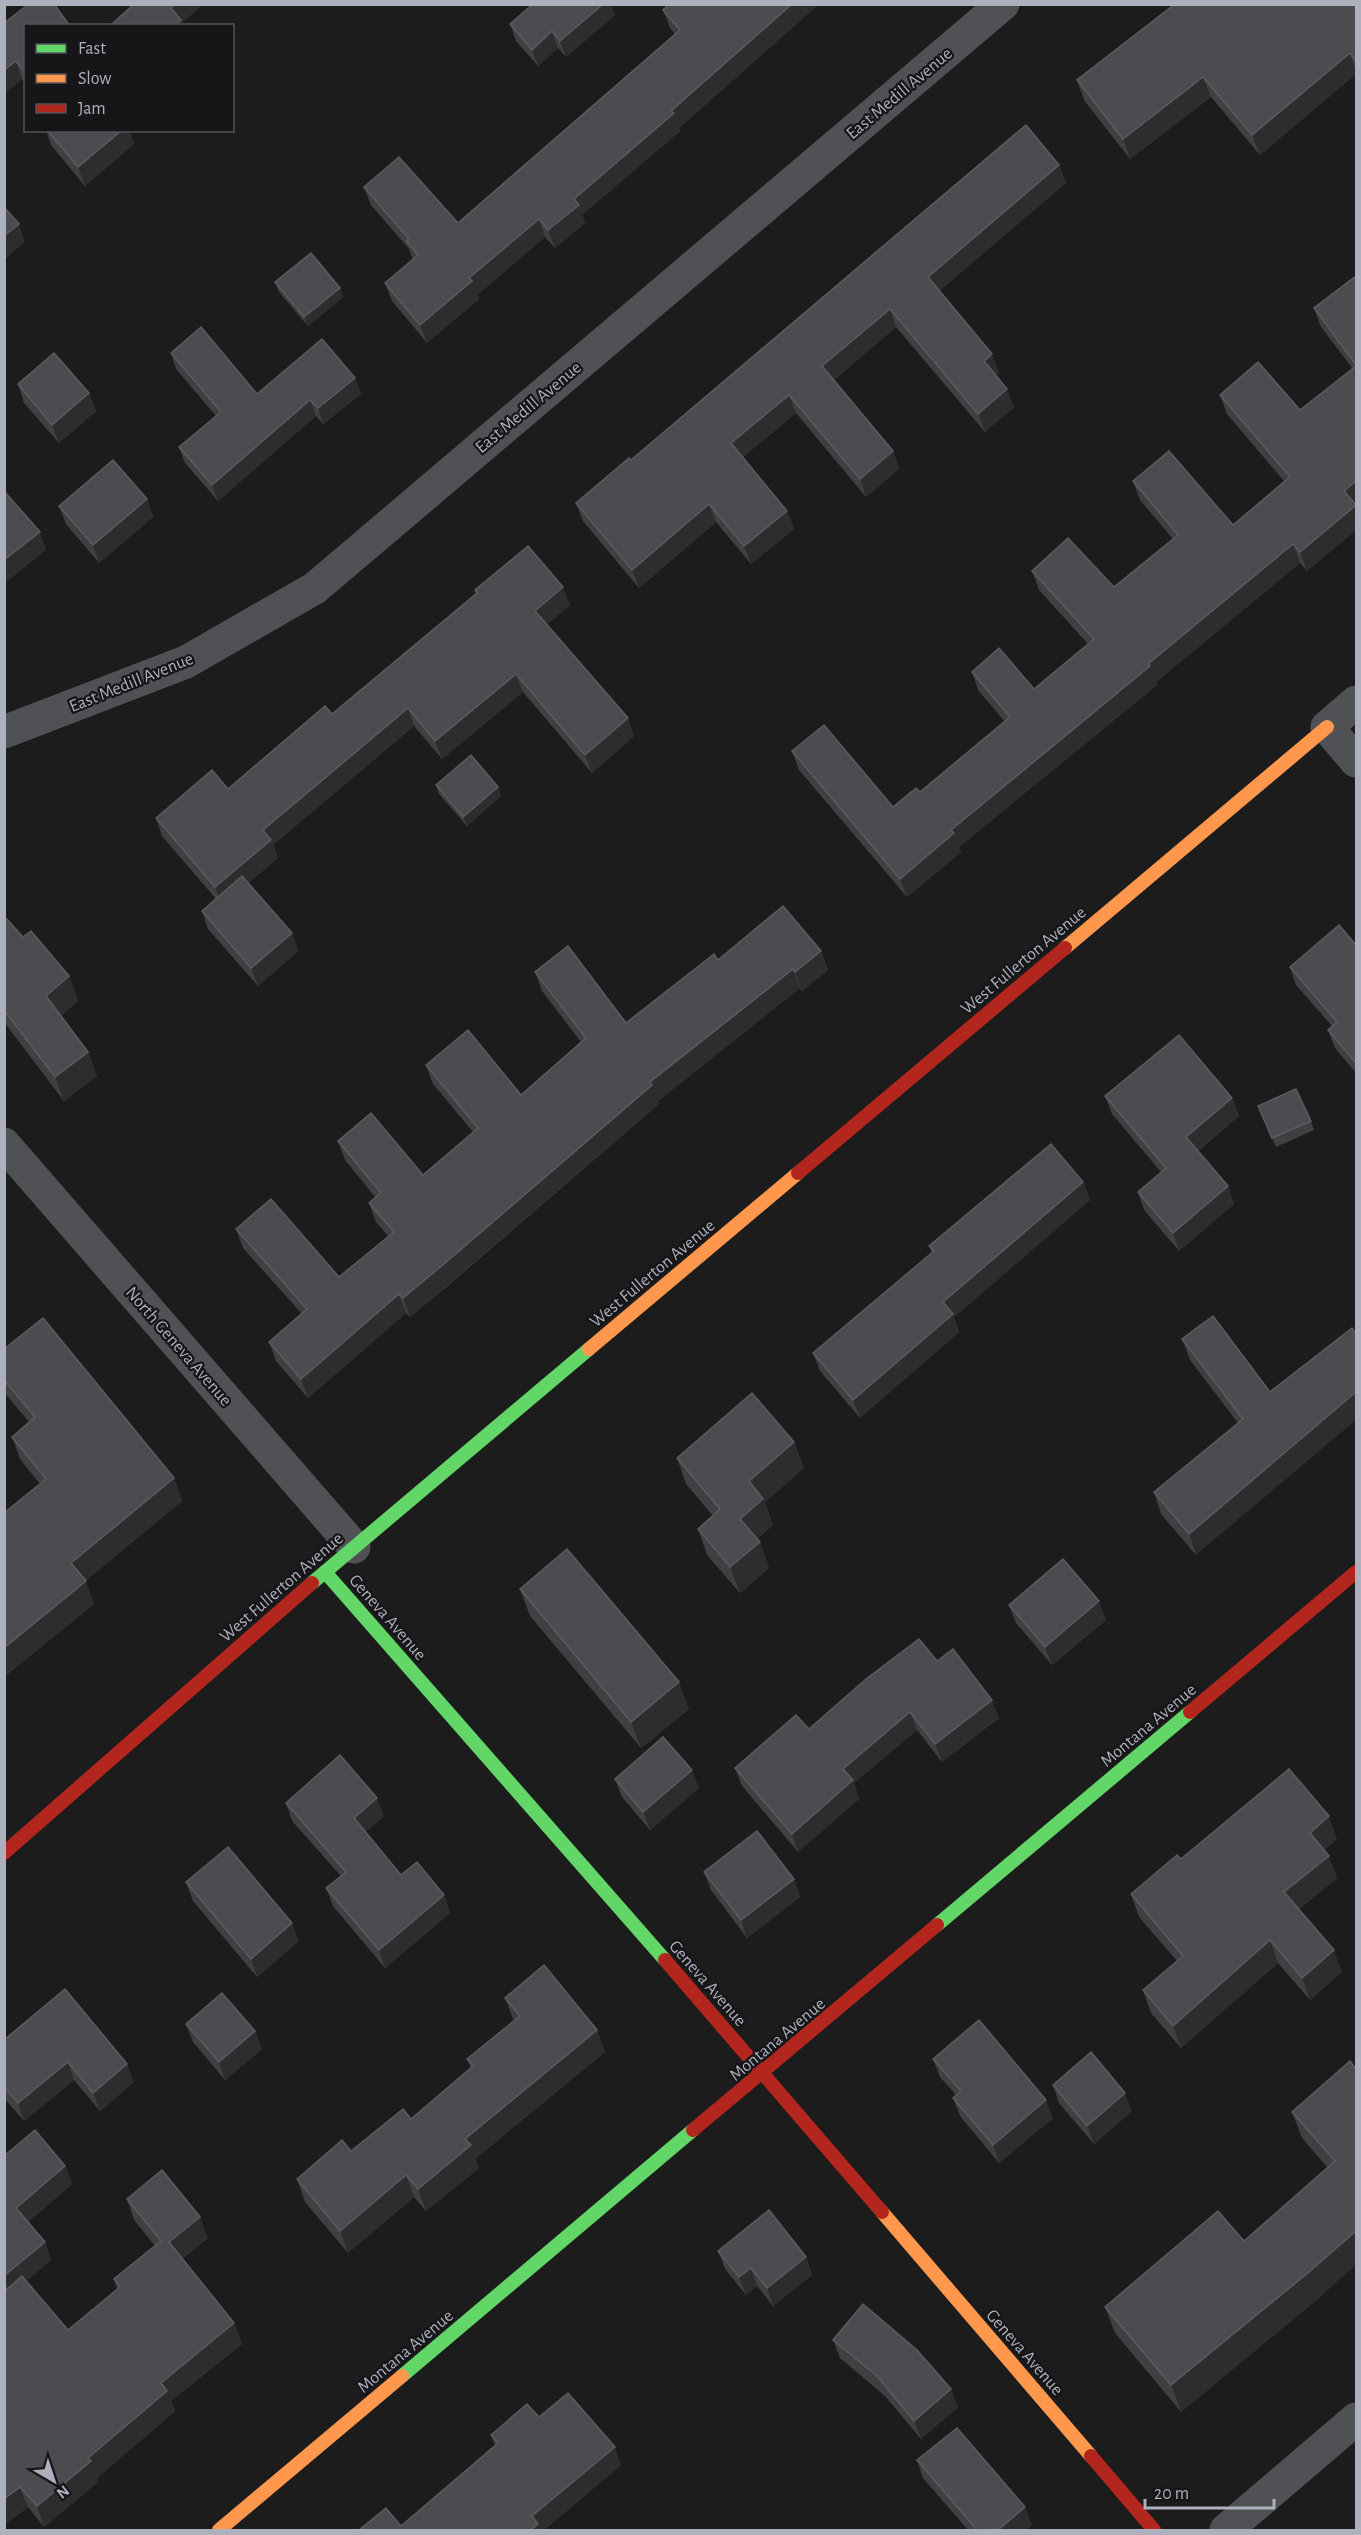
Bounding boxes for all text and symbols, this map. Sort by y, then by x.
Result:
legend [24,24,234,132]
text: Fast [78,40,106,58]
street label: East Medill Avenue [843,44,956,143]
text: Slow [78,70,111,88]
text: Jam [78,100,106,118]
street label: East Medill Avenue [472,358,585,457]
street label: East Medill Avenue [67,650,196,716]
street label: West Fullerton Avenue [958,903,1090,1018]
street label: West Fullerton Avenue [587,1216,719,1331]
street label: North Geneva Avenue [122,1283,235,1410]
street label: West Fullerton Avenue [217,1529,347,1646]
street label: Geneva Avenue [345,1571,429,1664]
street label: Montana Avenue [1097,1681,1200,1771]
street label: Geneva Avenue [665,1937,749,2030]
street label: Montana Avenue [726,1995,829,2085]
street label: Geneva Avenue [982,2306,1066,2399]
street label: Montana Avenue [354,2307,457,2397]
north arrow [24,2451,84,2511]
scale bar [1145,2472,1274,2510]
text: N [53,2482,72,2502]
text: 20 m [1154,2485,1189,2503]

